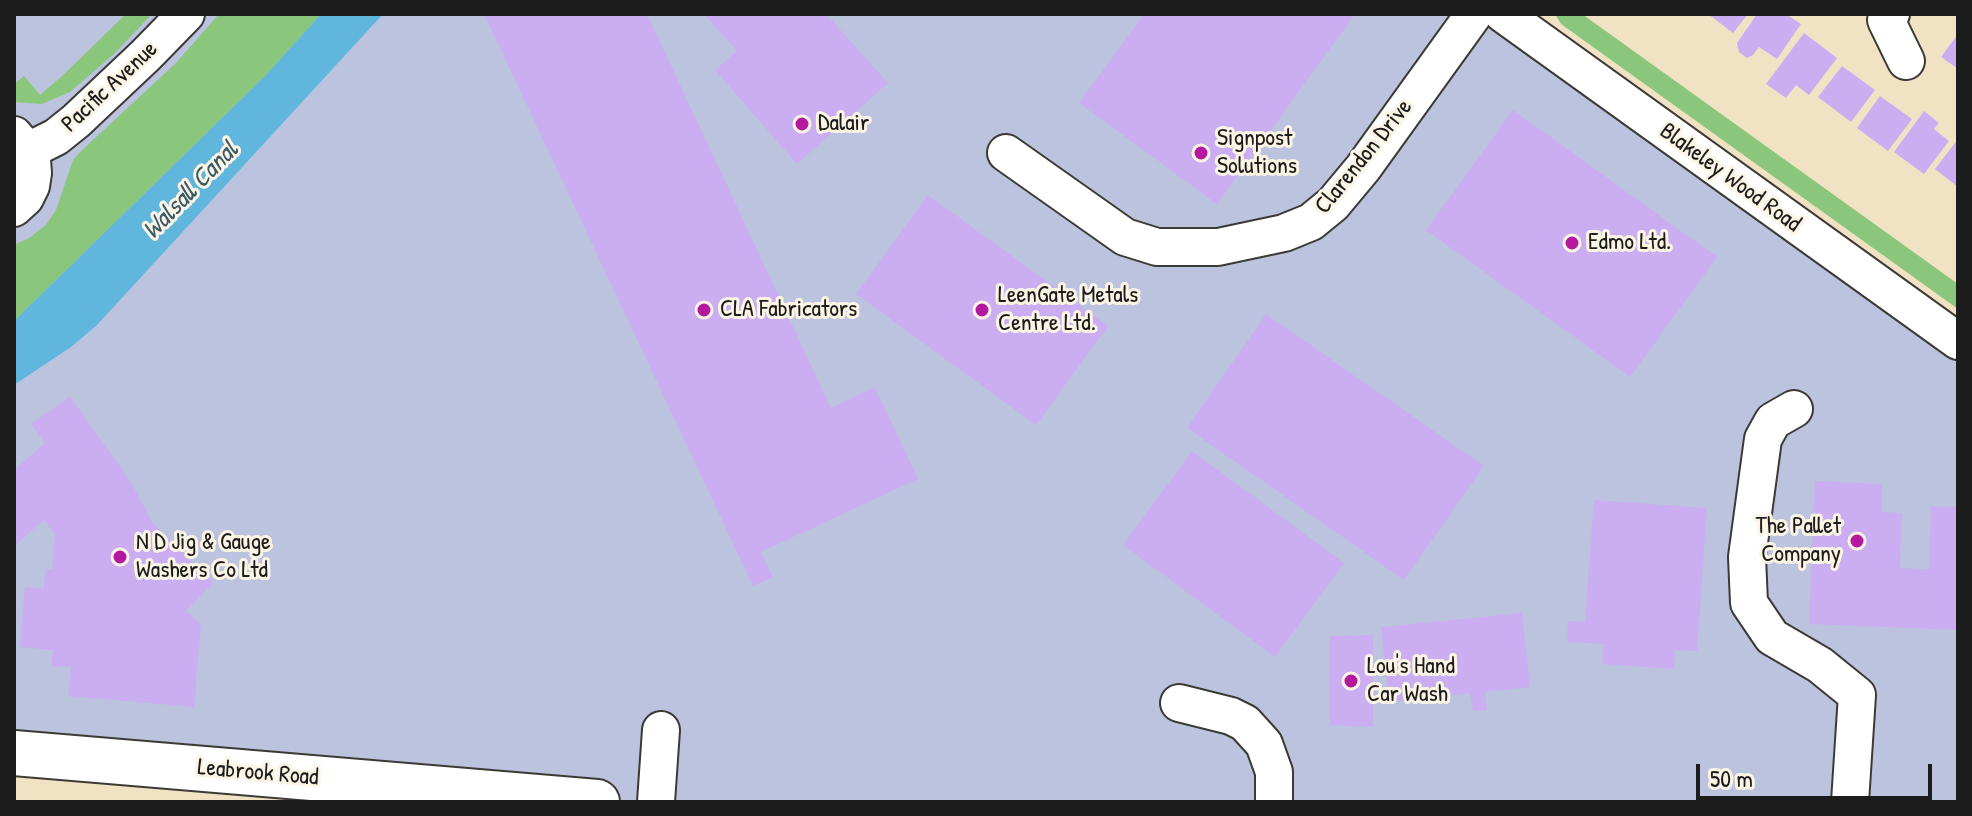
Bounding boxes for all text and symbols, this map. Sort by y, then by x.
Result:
street label: Pacific Avenue [56,35,164,139]
street label: Clarendon Drive [1309,94,1419,220]
place label: Dalair [818,110,869,138]
marker: Dalair [793,115,811,133]
street label: Blakeley Wood Road [1654,117,1806,239]
place label: Signpost Solutions [1217,125,1297,181]
water label: Walsall Canal [137,136,245,246]
marker: Signpost Solutions [1192,144,1210,162]
place label: Edmo Ltd. [1588,229,1671,257]
marker: Edmo Ltd. [1563,234,1581,252]
place label: LeenGate Metals Centre Ltd. [998,282,1138,338]
place label: CLA Fabricators [720,296,857,324]
marker: CLA Fabricators [695,301,713,319]
marker: LeenGate Metals Centre Ltd. [973,301,991,319]
place label: The Pallet Company [1756,513,1841,569]
place label: N D Jig & Gauge Washers Co Ltd [136,529,271,585]
marker: The Pallet Company [1848,532,1866,550]
marker: N D Jig & Gauge Washers Co Ltd [111,548,129,566]
place label: Lou's Hand Car Wash [1367,653,1455,709]
marker: Lou's Hand Car Wash [1342,672,1360,690]
scale bar [1700,748,1936,798]
street label: Leabrook Road [196,753,320,793]
text: 50 m [1710,762,1753,794]

